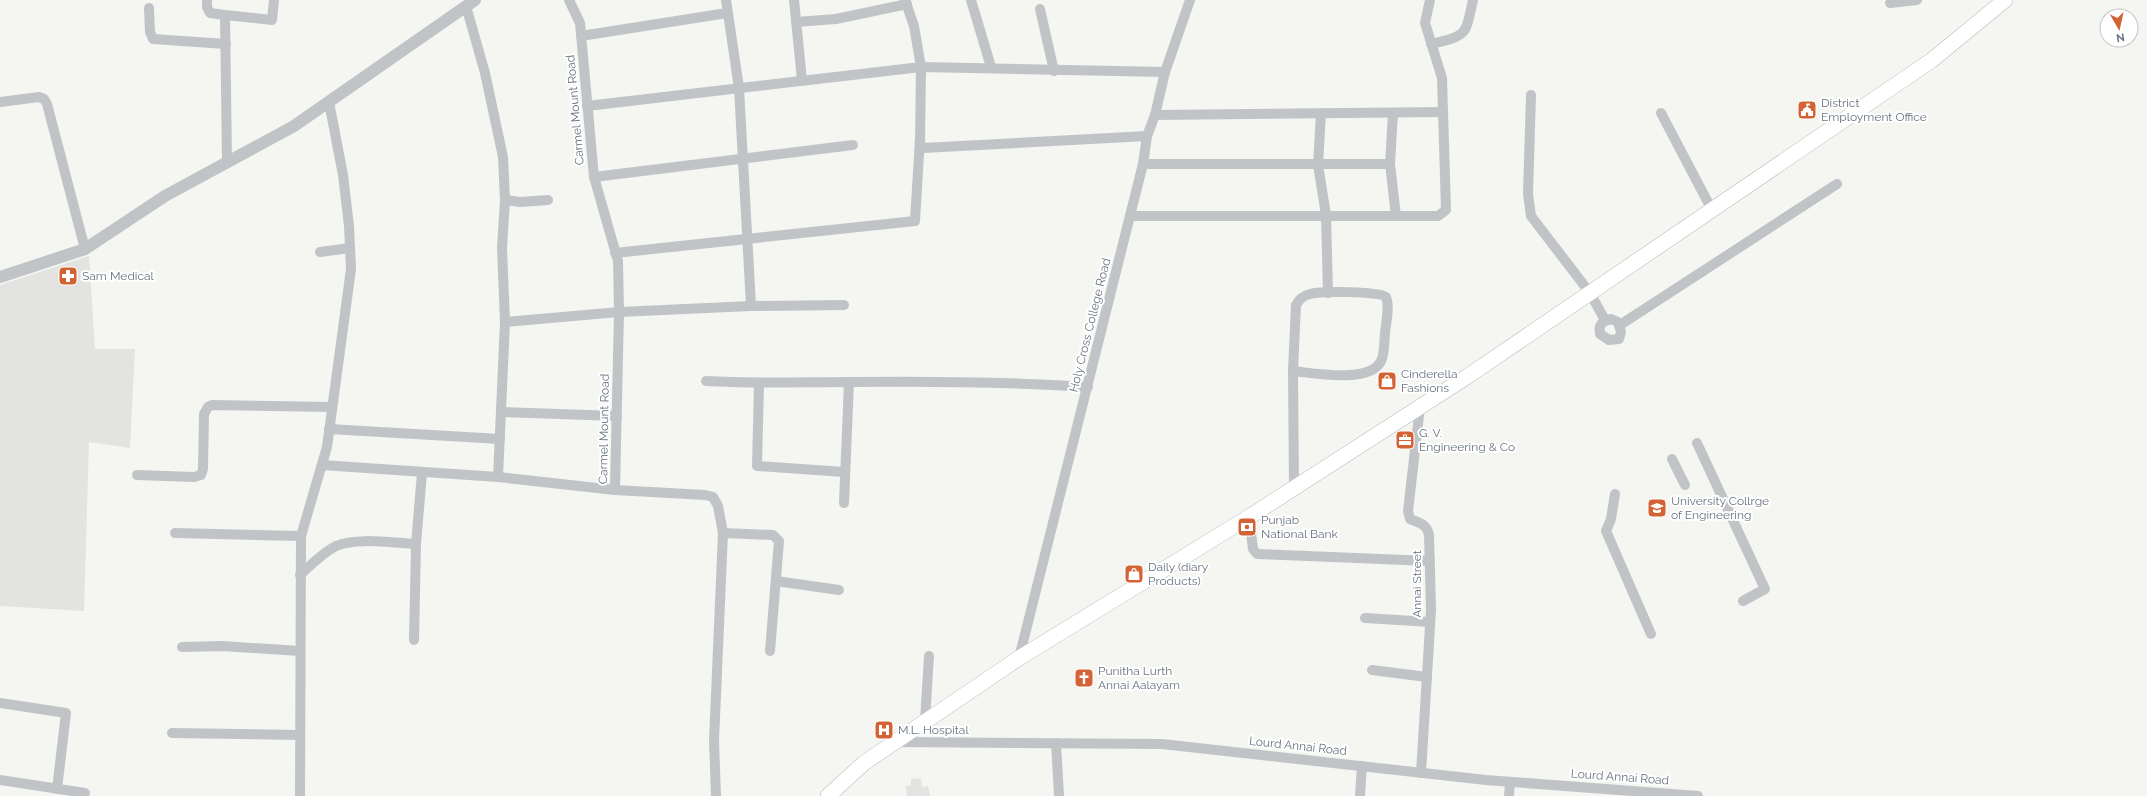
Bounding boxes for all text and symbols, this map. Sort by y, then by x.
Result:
north arrow [2099,8,2139,48]
text: N [2115,30,2126,44]
street label: Carmel Mount Road [563,54,587,166]
place label: District Employment Office [1821,96,1927,124]
public building icon: District Employment Office [1796,99,1818,121]
street label: Holy Cross College Road [1067,257,1113,393]
pharmacy icon: Sam Medical [57,265,79,287]
place label: Sam Medical [82,269,155,283]
place label: Cinderella Fashions [1401,367,1457,395]
shop icon: Cinderella Fashions [1376,370,1398,392]
street label: Carmel Mount Road [596,374,612,484]
place label: G. V. Engineering & Co [1419,426,1515,454]
office icon: G. V. Engineering & Co [1394,429,1416,451]
place label: University Collrge of Engineering [1671,494,1769,522]
school or university icon: University Collrge of Engineering [1646,497,1668,519]
place label: Punjab National Bank [1261,513,1338,541]
bank icon: Punjab National Bank [1236,516,1258,538]
street label: Annai Street [1410,550,1424,618]
place label: Daily (diary Products) [1148,560,1209,588]
shop icon: Daily (diary Products) [1123,563,1145,585]
place label: Punitha Lurth Annai Aalayam [1098,664,1180,692]
church icon: Punitha Lurth Annai Aalayam [1073,667,1095,689]
hospital icon: M.L. Hospital [873,719,895,741]
place label: M.L. Hospital [898,723,969,737]
street label: Lourd Annai Road [1248,734,1348,758]
street label: Lourd Annai Road [1570,767,1670,787]

